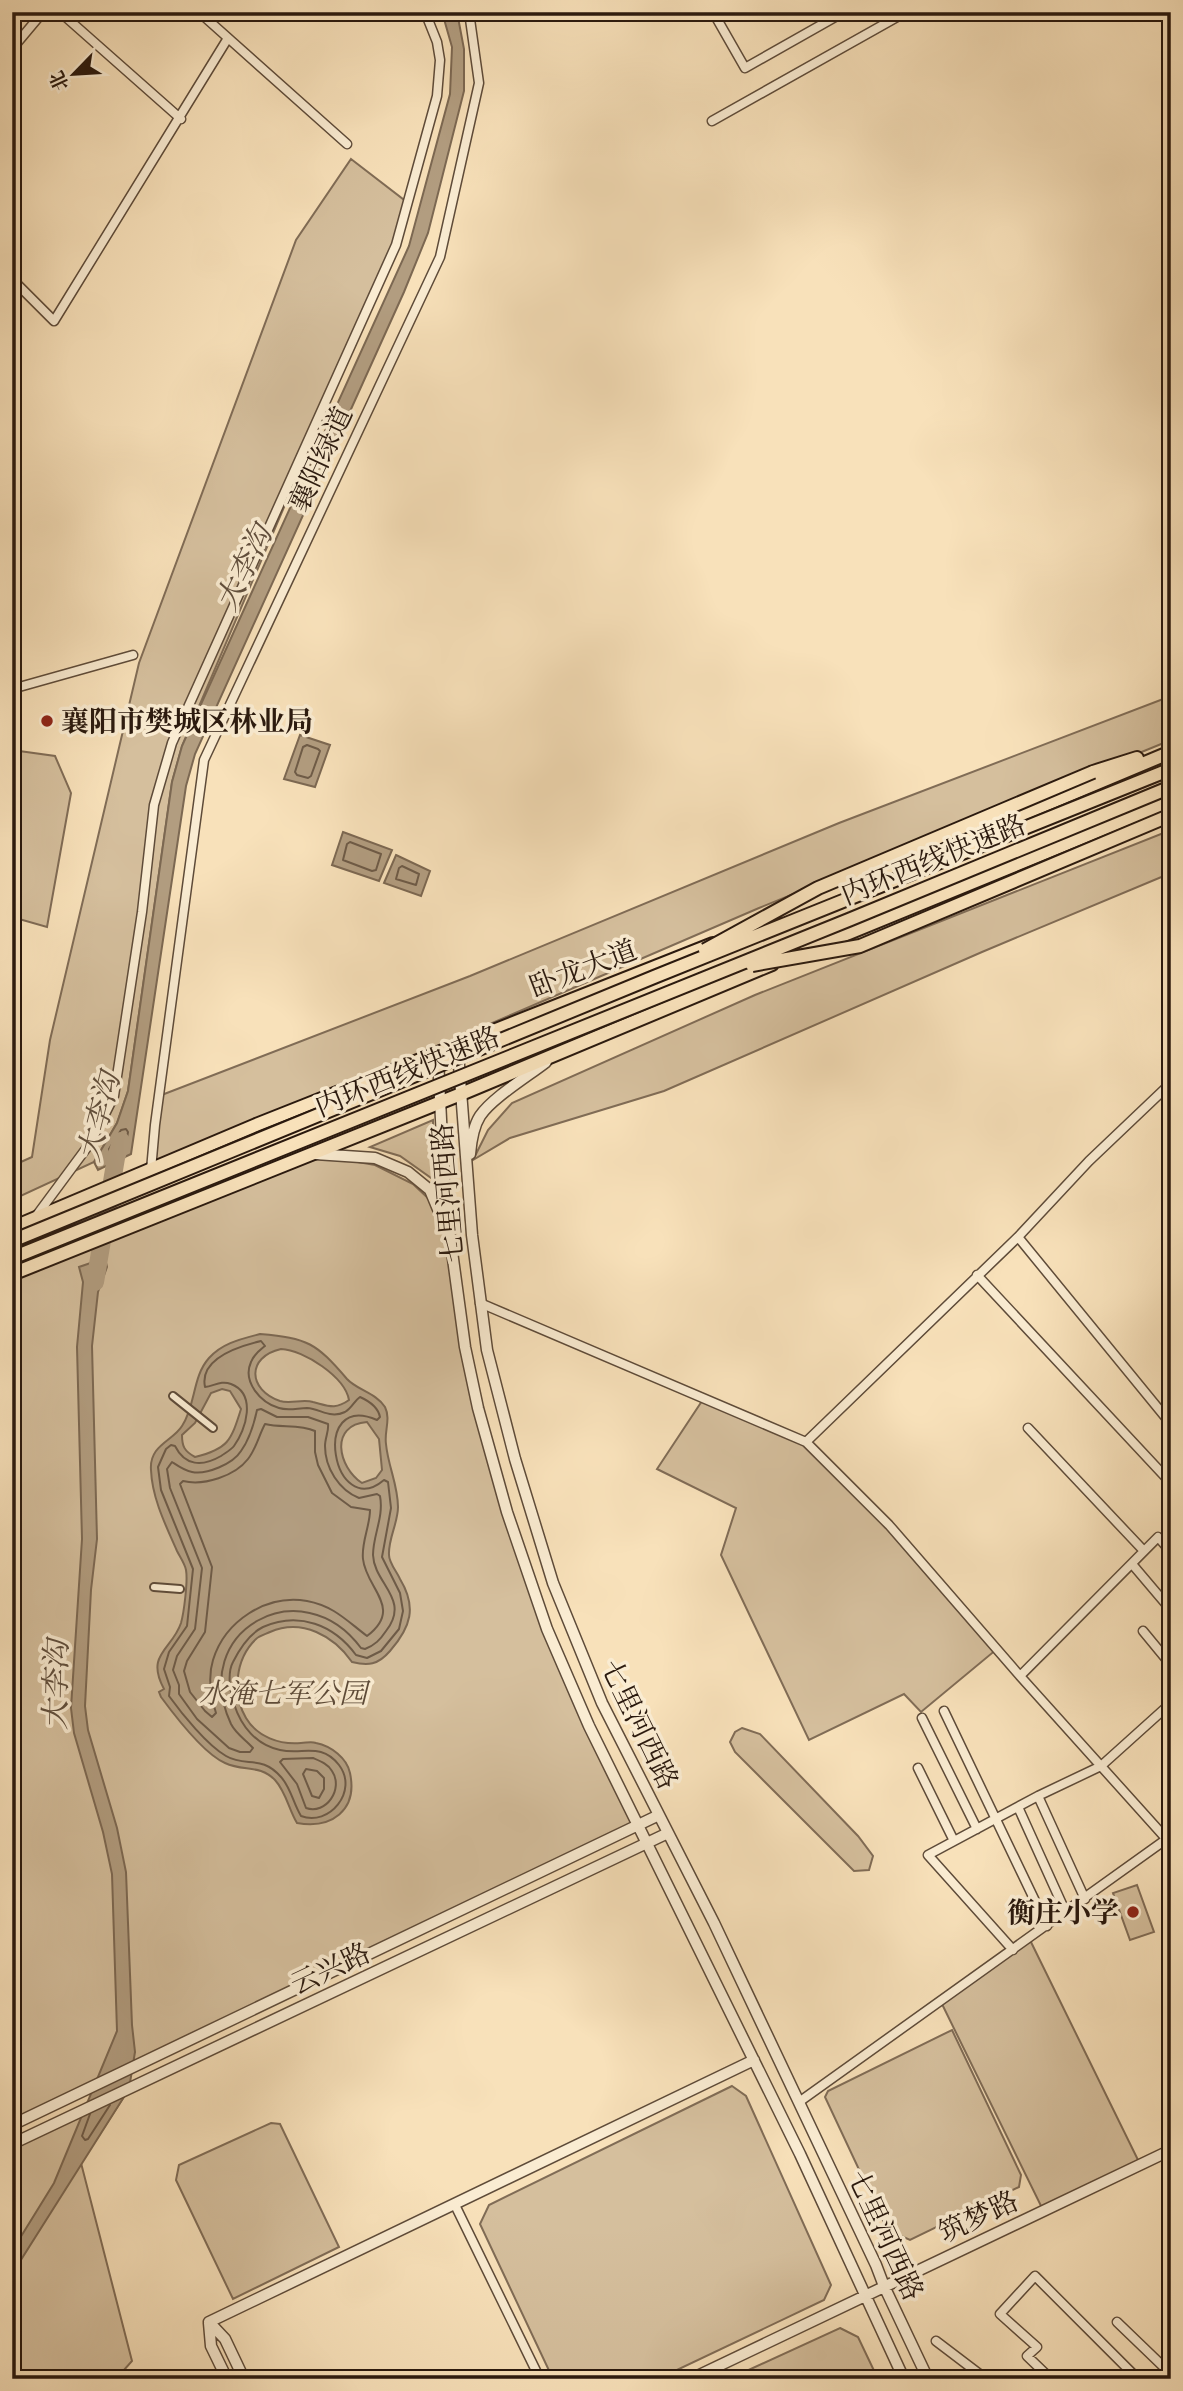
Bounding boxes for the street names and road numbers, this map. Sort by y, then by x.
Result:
street label: 襄阳绿道 [281,401,364,519]
street label: 内环西线快速路 [836,807,1032,916]
street label: 卧龙大道 [525,932,643,1009]
street label: 内环西线快速路 [310,1019,506,1128]
street label: 七里河西路 [424,1121,475,1264]
street label: 七里河西路 [590,1654,686,1797]
street label: 云兴路 [285,1935,377,2006]
street label: 七里河西路 [836,2164,931,2308]
street label: 筑梦路 [933,2183,1025,2254]

